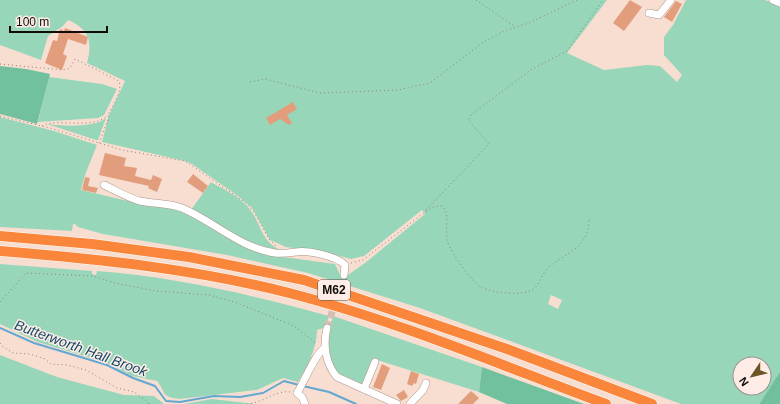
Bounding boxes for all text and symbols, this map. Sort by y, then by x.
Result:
scale bar [10,8,107,34]
text: 100 m [16,15,49,29]
road number: M62 [318,280,350,300]
water label: Butterworth Hall Brook [12,317,150,380]
north arrow [732,356,772,396]
text: N [737,375,751,388]

